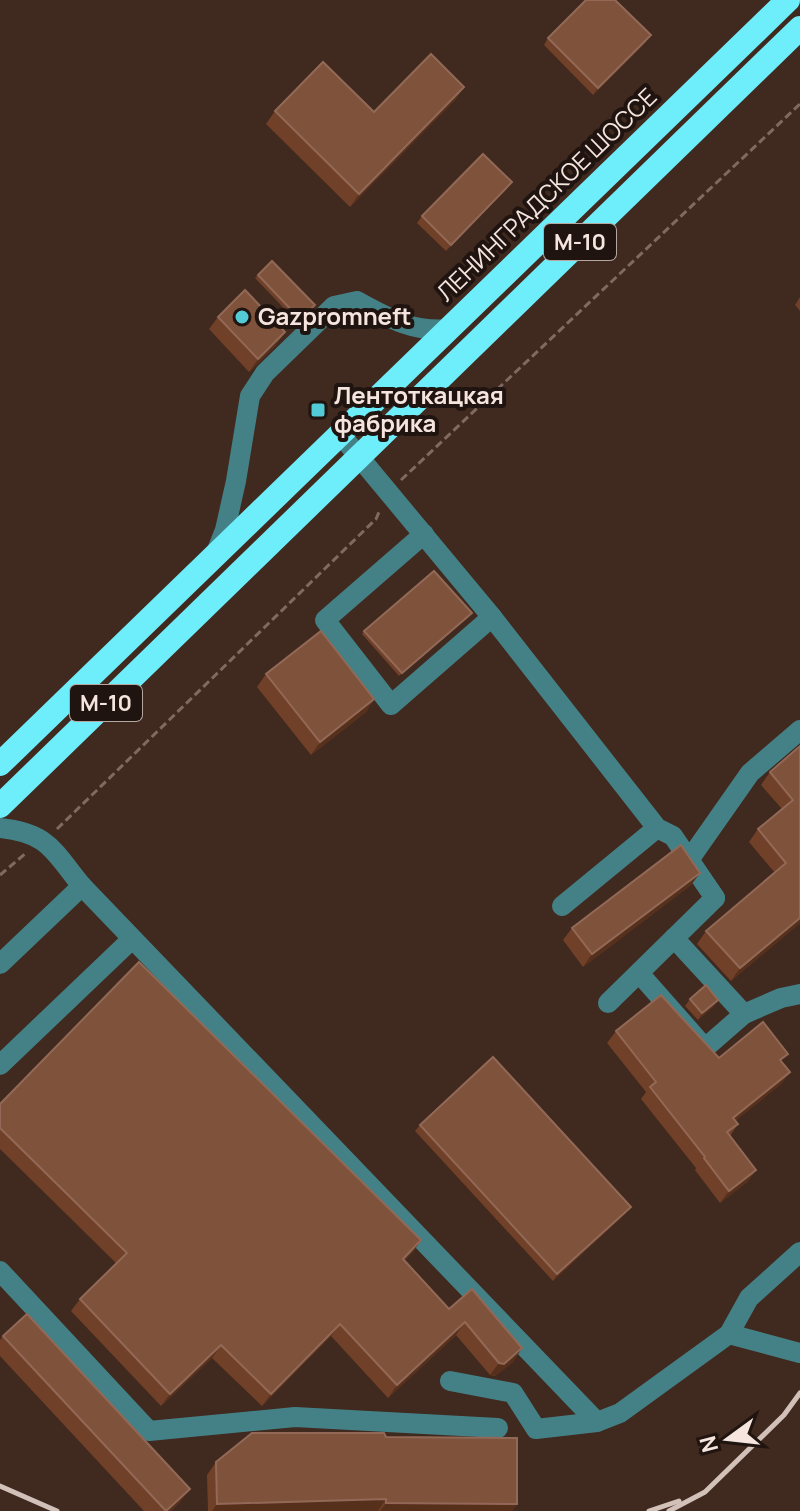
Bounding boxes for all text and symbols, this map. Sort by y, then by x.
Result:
street label: ЛЕНИНГРАДСКОЕ ШОССЕ [429,80,663,308]
road number: М-10 [544,224,616,260]
place label: Gazpromneft [258,299,411,332]
marker: Gazpromneft [233,308,251,326]
place label: Лентоткацкая фабрика [334,378,504,439]
marker: Лентоткацкая фабрика [309,401,327,419]
road number: М-10 [70,685,142,721]
north arrow [688,1399,768,1479]
text: N [692,1433,725,1456]

